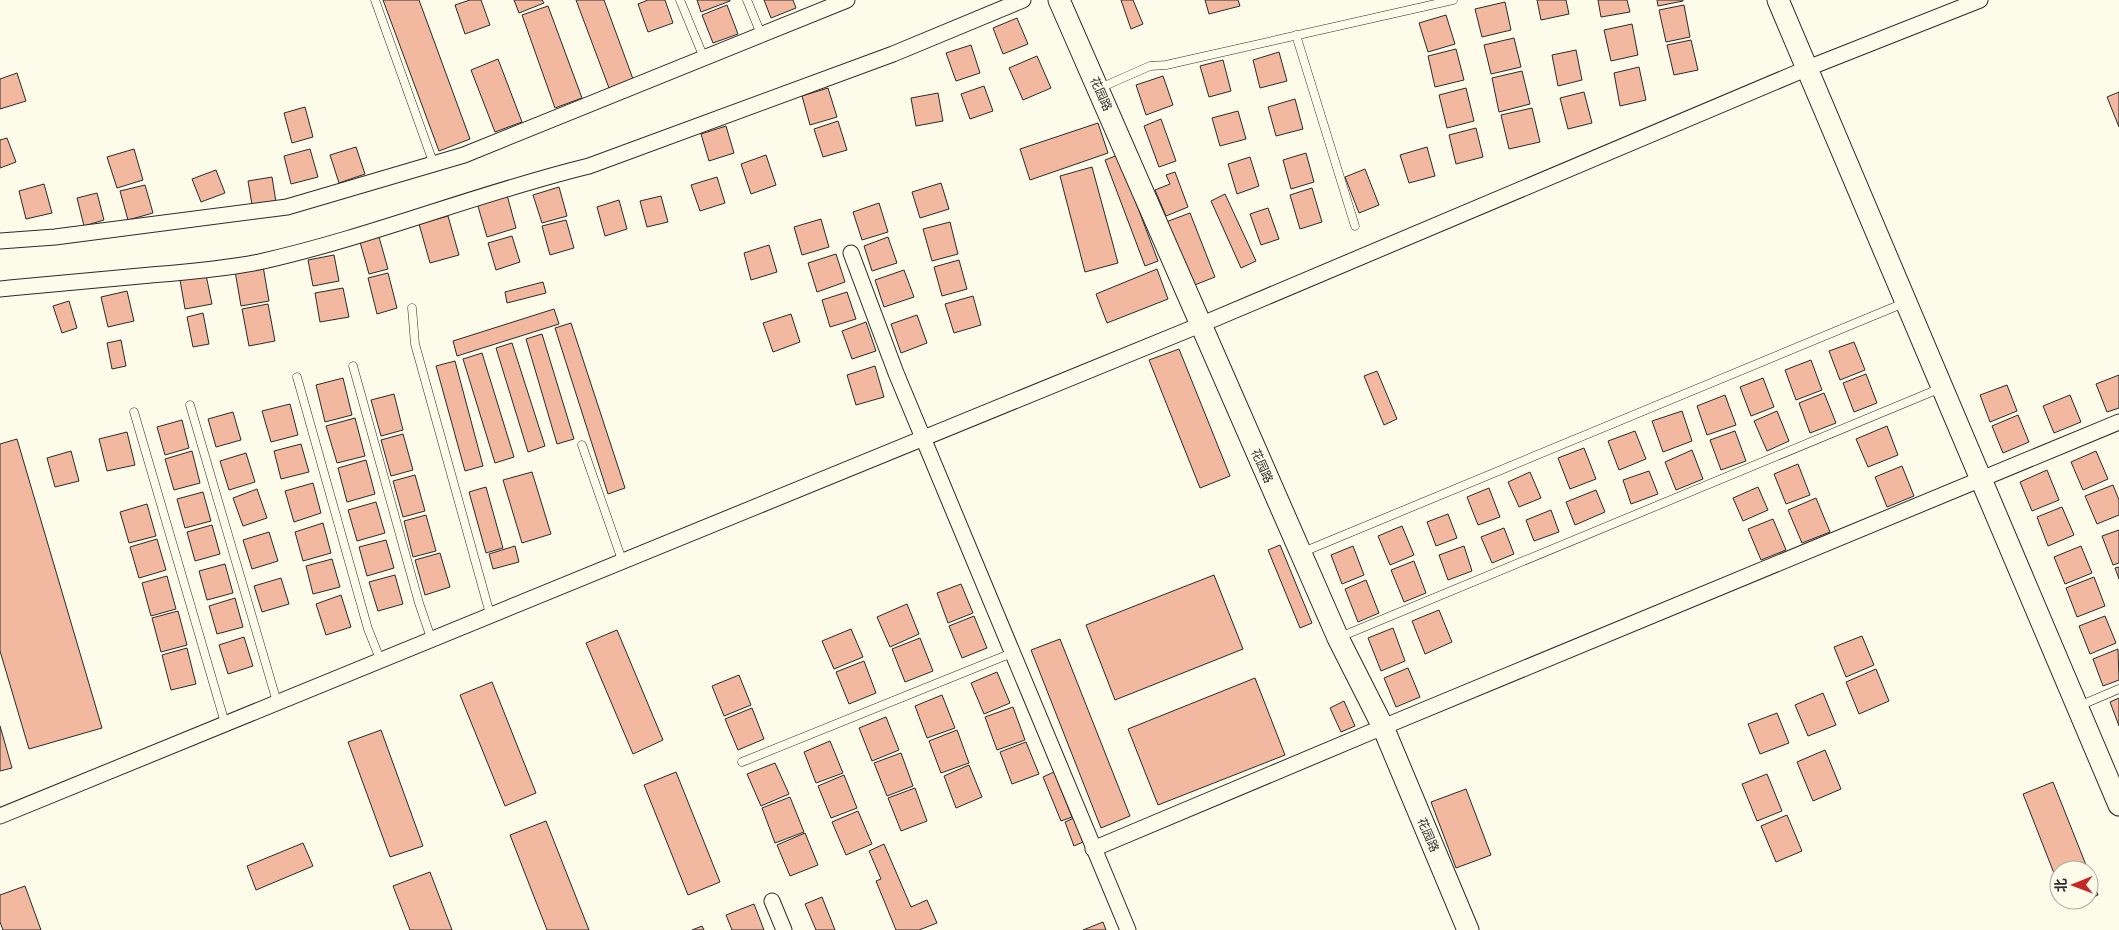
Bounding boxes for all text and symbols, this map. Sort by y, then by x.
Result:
street label: 花园路 [1087,75,1115,113]
street label: 花园路 [1248,447,1276,485]
street label: 花园路 [1415,816,1441,854]
north arrow [2049,860,2099,910]
text: 北 [2053,878,2069,892]

